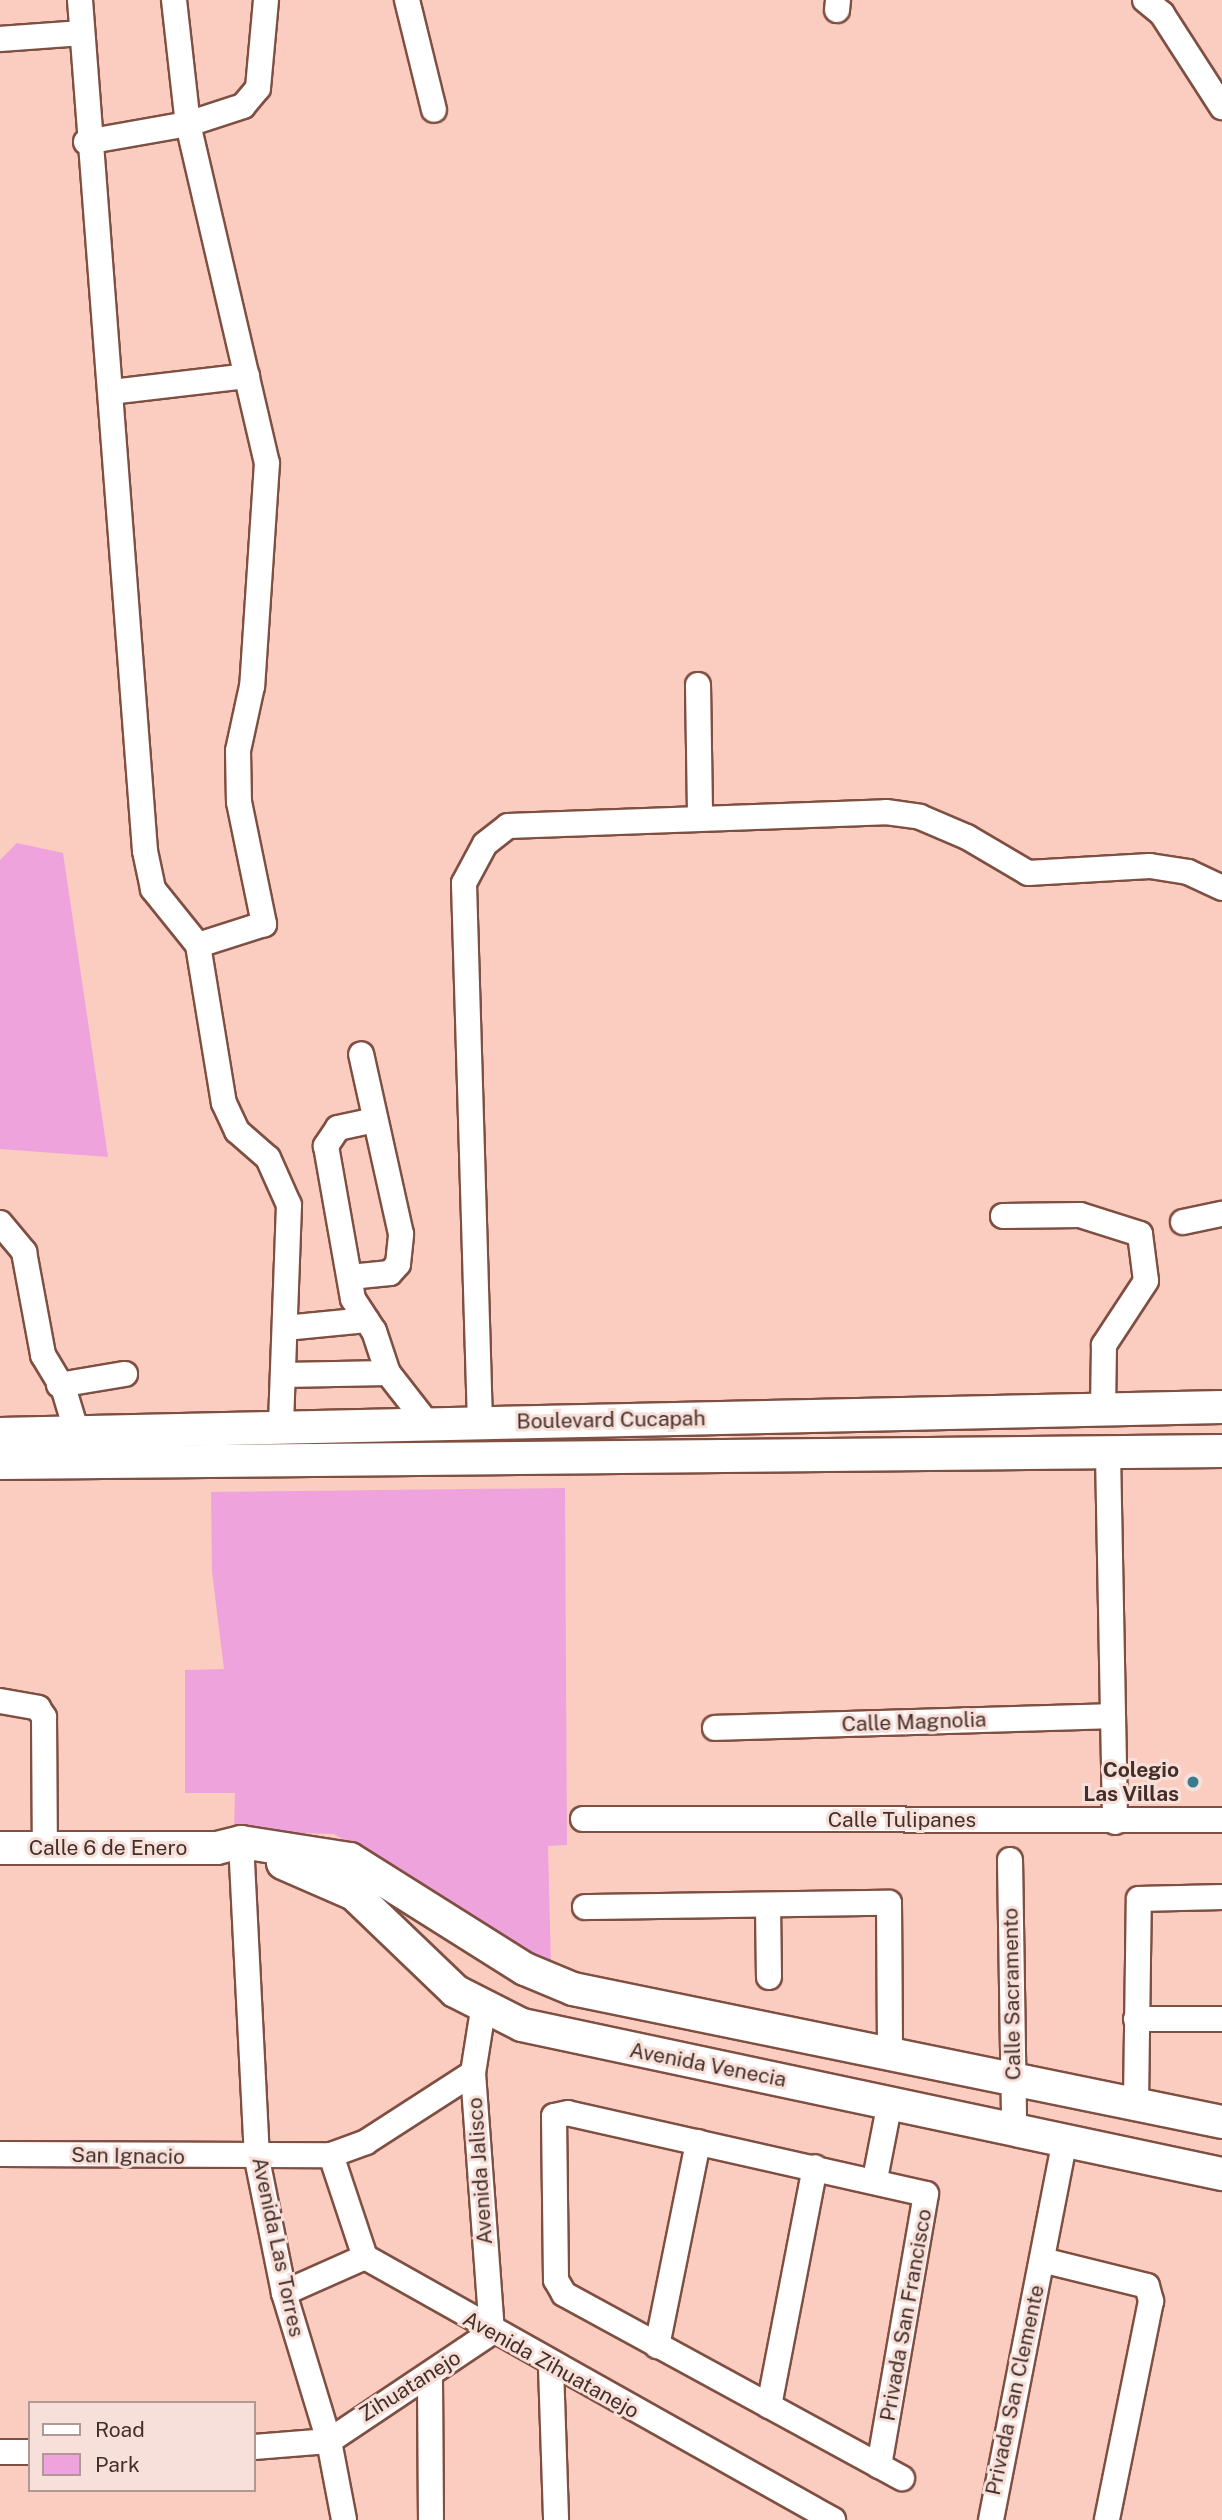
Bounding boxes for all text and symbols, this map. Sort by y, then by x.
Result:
street label: Boulevard Cucapah [516,1406,706,1434]
street label: Calle Magnolia [841,1707,987,1737]
place label: Colegio Las Villas [1083,1757,1179,1807]
marker: Colegio Las Villas [1185,1774,1201,1790]
street label: Calle Tulipanes [828,1807,976,1833]
street label: Calle 6 de Enero [28,1835,188,1861]
street label: Calle Sacramento [998,1907,1026,2081]
street label: Avenida Venecia [627,2037,789,2093]
street label: Avenida Jalisco [462,2097,498,2245]
street label: San Ignacio [71,2142,185,2170]
street label: Avenida Las Torres [247,2155,309,2339]
street label: Privada San Francisco [875,2207,937,2423]
street label: Privada San Clemente [980,2282,1050,2498]
street label: Avenida Zihuatanejo [459,2306,643,2424]
street label: Zihuatanejo [355,2345,465,2427]
legend [28,2401,256,2492]
text: Road [95,2417,145,2442]
text: Park [95,2452,140,2477]

